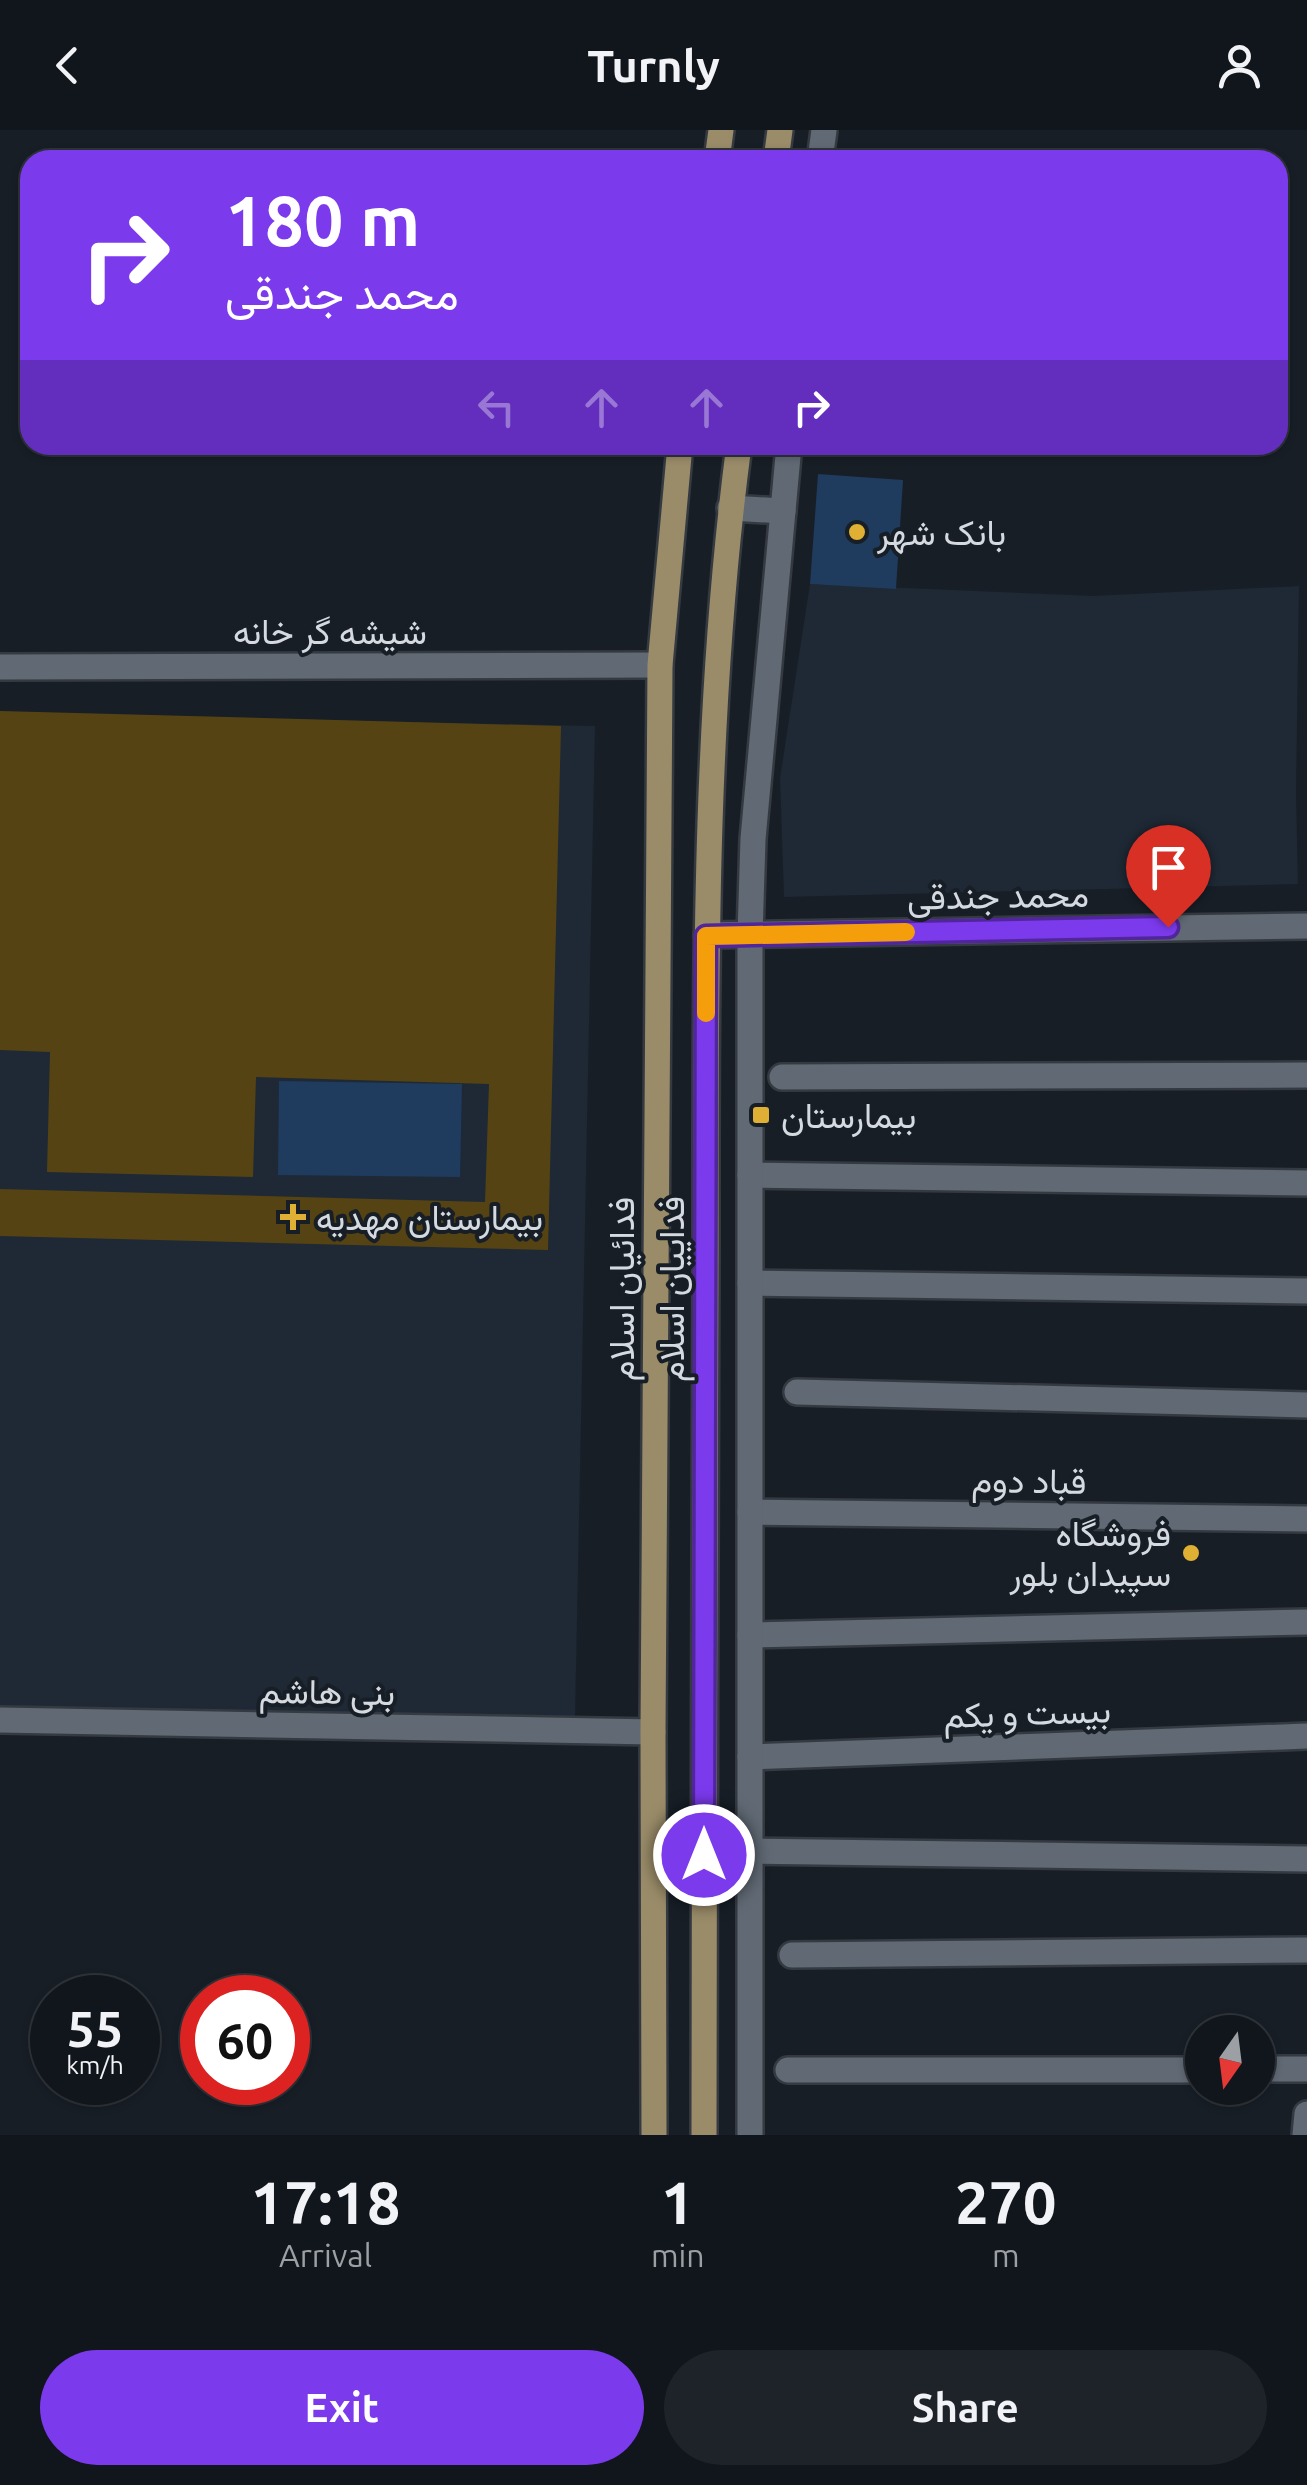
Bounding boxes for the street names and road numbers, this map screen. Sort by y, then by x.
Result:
street label: شیشه گر خانه [233,611,427,654]
street label: محمد جندقی [907,873,1089,919]
street label: فداییان اسلام [651,1196,695,1382]
street label: فدائیان اسلام [601,1197,645,1381]
street label: قباد دوم [971,1459,1087,1505]
street label: بنی هاشم [259,1670,395,1716]
street label: بیست و یکم [943,1689,1112,1739]

